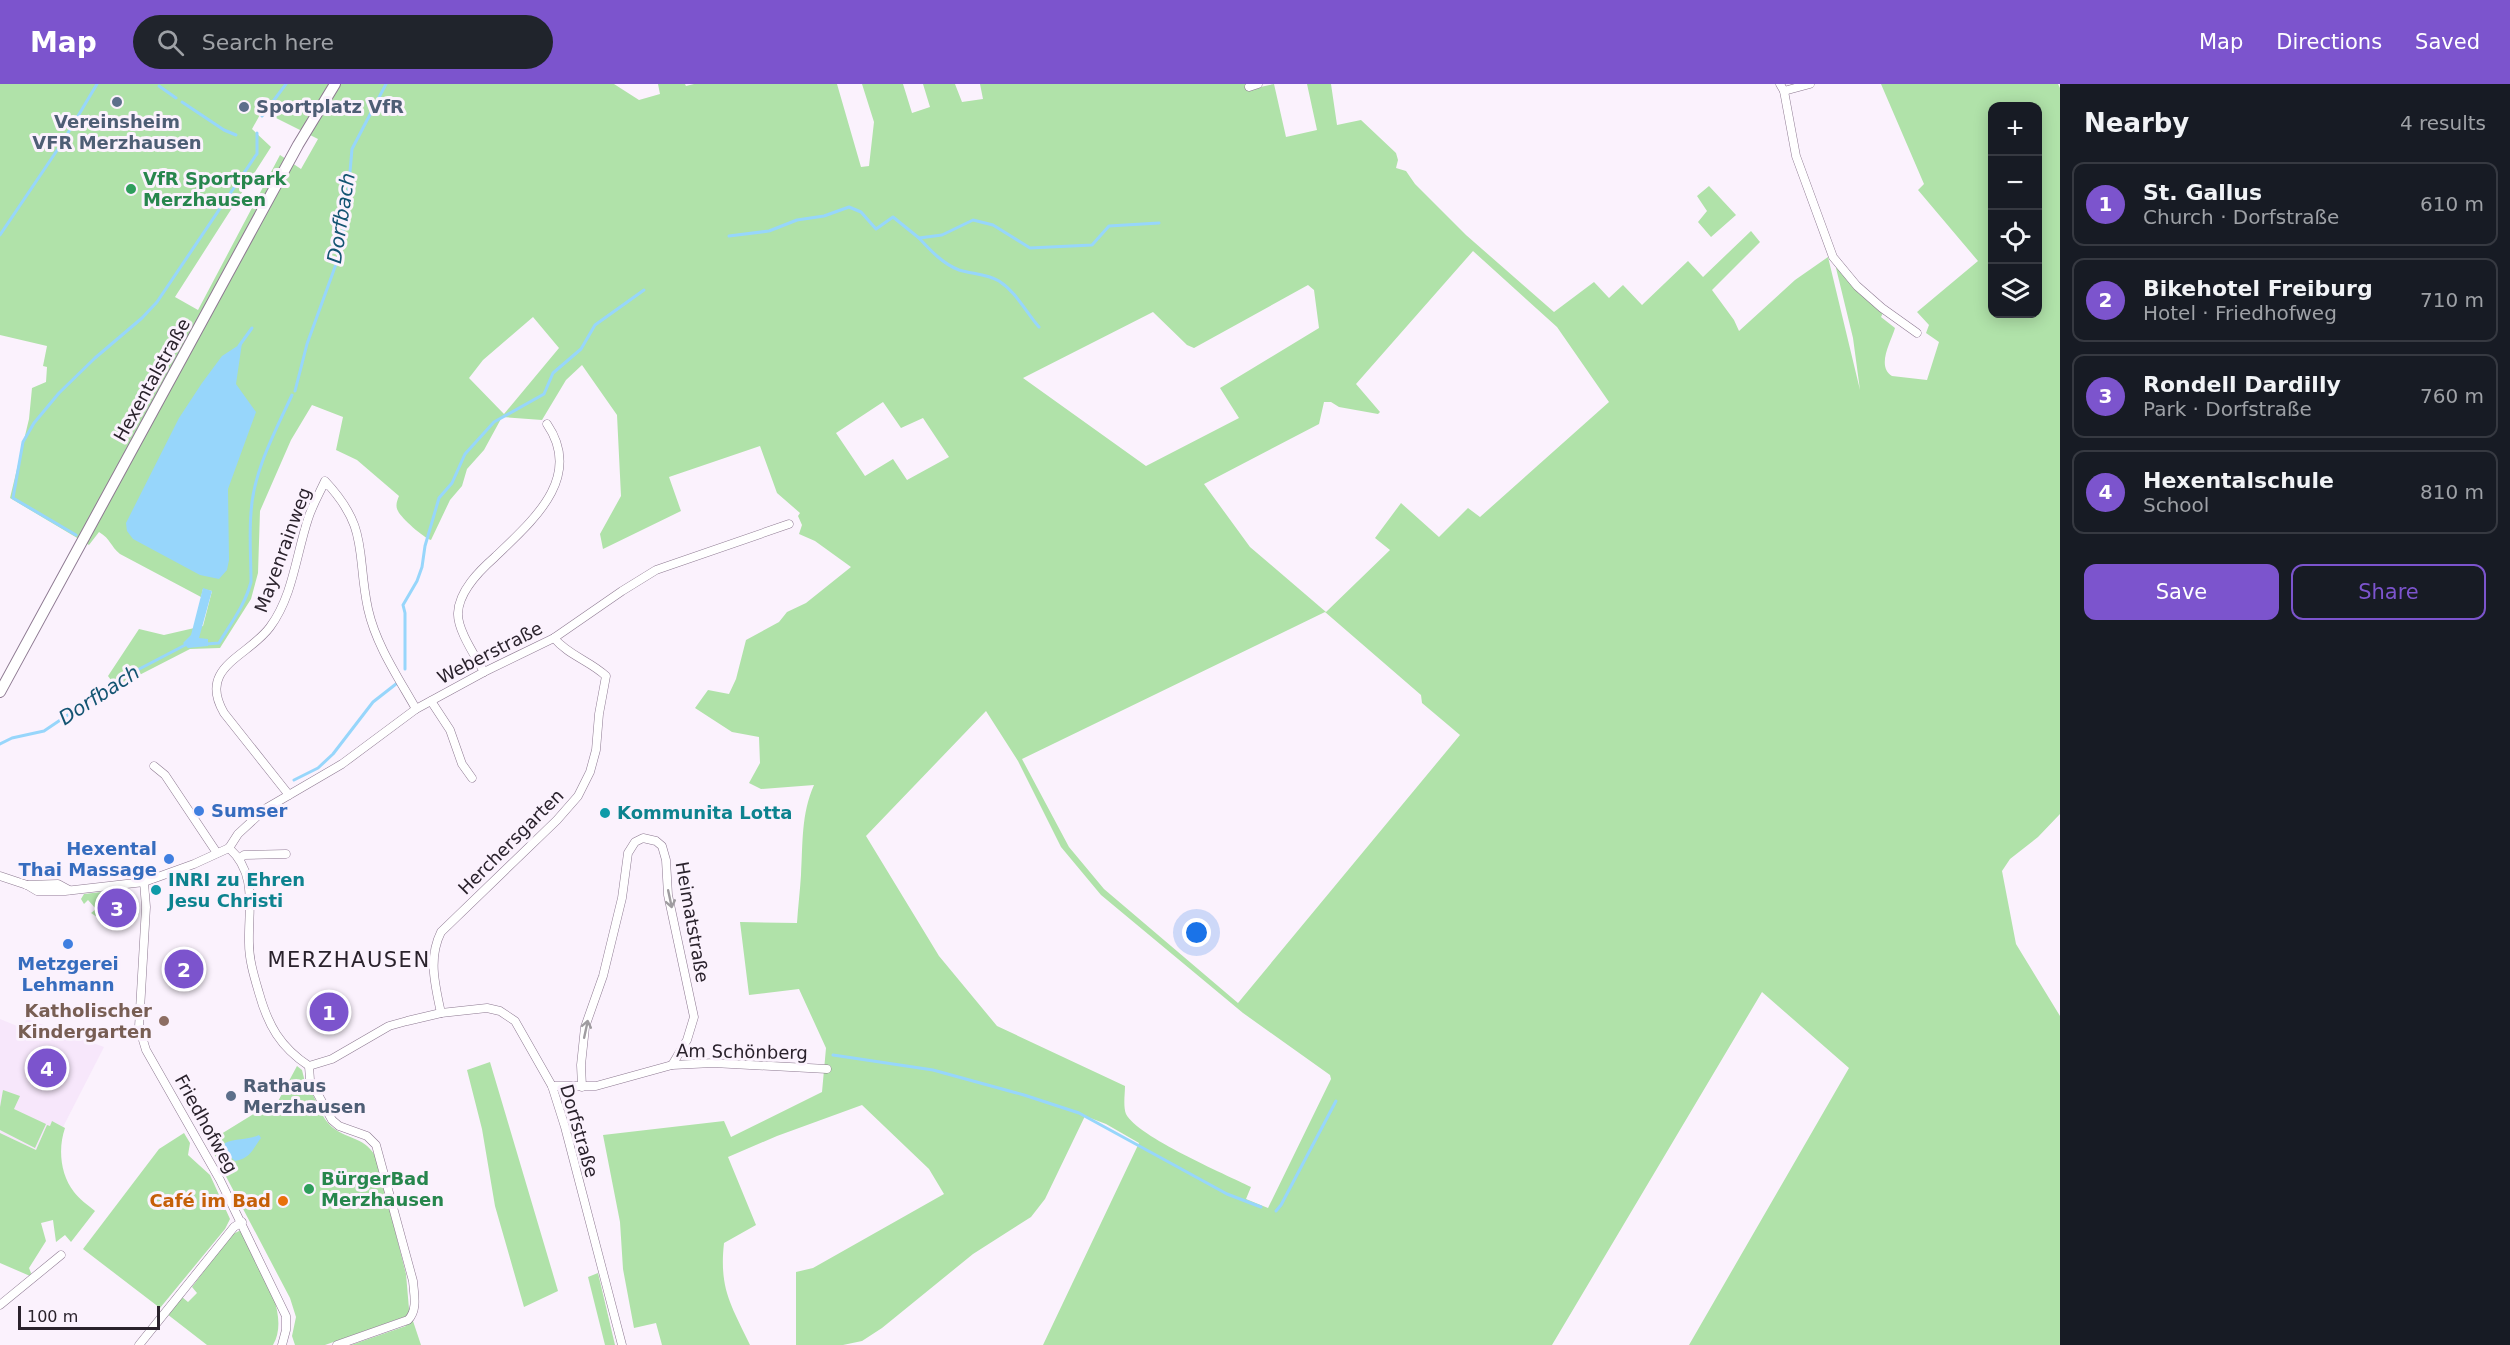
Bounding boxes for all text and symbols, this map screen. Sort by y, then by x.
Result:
search box [133,15,553,69]
text: Map [30,26,97,59]
icon: search [154,26,187,59]
text: Search here [202,30,334,55]
text: Map [2199,30,2243,54]
text: Directions [2276,30,2382,54]
text: Saved [2415,30,2480,54]
marker: Vereinsheim VFR Merzhausen [110,95,124,109]
place label: Sportplatz VfR [256,96,404,117]
marker: Sportplatz VfR [237,100,251,114]
map controls [1988,102,2042,318]
button: + [1988,102,2042,156]
text: Nearby [2084,108,2189,138]
place label: Vereinsheim VFR Merzhausen [32,111,202,153]
text: 4 results [2400,111,2486,135]
button: − [1988,156,2042,210]
place label: VfR Sportpark Merzhausen [143,168,287,210]
water label: Dorfbach [322,171,360,265]
text: St. Gallus [2143,180,2262,205]
marker: VfR Sportpark Merzhausen [124,182,138,196]
text: 1 [2099,192,2112,216]
text: 610 m [2420,192,2484,216]
text: Church · Dorfstraße [2143,205,2339,229]
button: locate [1988,210,2042,264]
button: layers [1988,264,2042,318]
text: Bikehotel Freiburg [2143,276,2373,301]
text: 2 [2099,288,2112,312]
text: 710 m [2420,288,2484,312]
text: Hotel · Friedhofweg [2143,301,2337,325]
street label: Hexentalstraße [109,315,194,445]
text: Rondell Dardilly [2143,372,2341,397]
text: 3 [2099,384,2112,408]
text: 760 m [2420,384,2484,408]
text: Park · Dorfstraße [2143,397,2312,421]
text: Hexentalschule [2143,468,2334,493]
text: 4 [2099,480,2112,504]
text: 810 m [2420,480,2484,504]
street label: Mayenrainweg [250,484,315,615]
text: School [2143,493,2209,517]
button: Save [2084,564,2279,620]
button: Share [2291,564,2486,620]
street label: Weberstraße [434,617,546,688]
water label: Dorfbach [54,660,144,730]
street label: Herchersgarten [454,785,568,899]
place label: Sumser [211,800,287,821]
place label: Kommunita Lotta [617,802,793,823]
marker: Sumser [192,804,206,818]
marker: Kommunita Lotta [598,806,612,820]
place label: Hexental Thai Massage [19,838,157,880]
marker: Hexental Thai Massage [162,852,176,866]
street label: Heimatstraße [672,860,713,984]
place label: INRI zu Ehren Jesu Christi [166,869,305,911]
marker: INRI zu Ehren Jesu Christi [149,883,163,897]
pin: 3 [98,886,136,930]
one-way arrow [665,889,676,908]
your location [1182,918,1211,947]
marker: Metzgerei Lehmann [61,937,75,951]
pin: 2 [164,946,204,992]
district label: MERZHAUSEN [267,948,431,972]
place label: Metzgerei Lehmann [17,953,119,995]
pin: 1 [310,990,348,1034]
place label: Katholischer Kindergarten [18,1000,152,1042]
marker: Katholischer Kindergarten [157,1014,171,1028]
one-way arrow [581,1020,592,1039]
street label: Am Schönberg [676,1040,808,1063]
pin: 4 [28,1046,66,1090]
street label: Friedhofweg [171,1071,242,1177]
place label: Rathaus Merzhausen [243,1075,366,1117]
street label: Dorfstraße [556,1082,603,1180]
marker: Rathaus Merzhausen [224,1089,238,1103]
place label: BürgerBad Merzhausen [321,1168,444,1210]
marker: BürgerBad Merzhausen [302,1182,316,1196]
place label: Café im Bad [149,1190,271,1211]
marker: Café im Bad [276,1194,290,1208]
scale bar [18,1303,160,1330]
text: 100 m [27,1307,78,1326]

